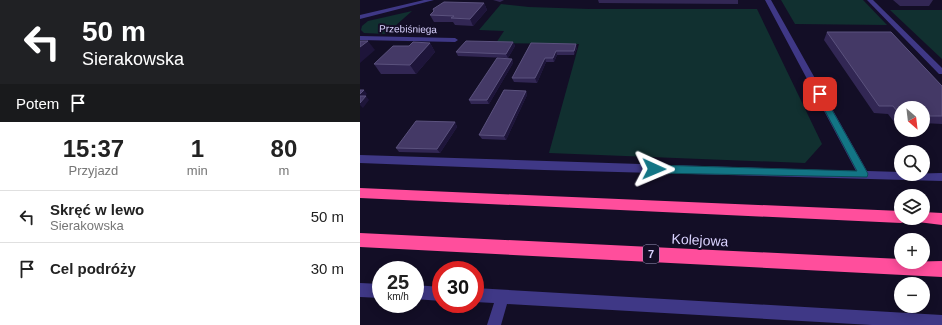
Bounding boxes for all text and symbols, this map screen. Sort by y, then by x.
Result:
icon: left [16,16,68,68]
text: 50 m [82,16,146,47]
street label: Przebiśniega [379,23,437,35]
text: Sierakowska [82,49,184,69]
pin [803,77,837,111]
icon: arrive [809,83,831,105]
icon: arrive [67,92,89,114]
text: Potem [16,95,59,112]
north arrow [894,101,930,137]
map controls [894,101,930,313]
text: 15:37 [63,135,124,162]
text: 1 [191,135,204,162]
text: 80 [271,135,297,162]
button: search [894,145,930,181]
position arrow [633,148,675,190]
text: Przyjazd [69,163,118,178]
text: min [187,163,208,178]
text: m [278,163,289,178]
button: layers [894,189,930,225]
text: Skręć w lewo [50,201,144,218]
icon: left [16,206,38,228]
text: 50 m [311,208,344,225]
text: Sierakowska [50,218,124,233]
street label: Kolejowa [671,231,729,249]
button: + [894,233,930,269]
road number: 7 [643,245,659,263]
icon: arrive [16,258,38,280]
text: Cel podróży [50,260,136,277]
text: 30 m [311,260,344,277]
speed limit sign: 30 [432,261,484,313]
text: 25 [387,271,409,293]
button: − [894,277,930,313]
text: km/h [387,291,409,302]

